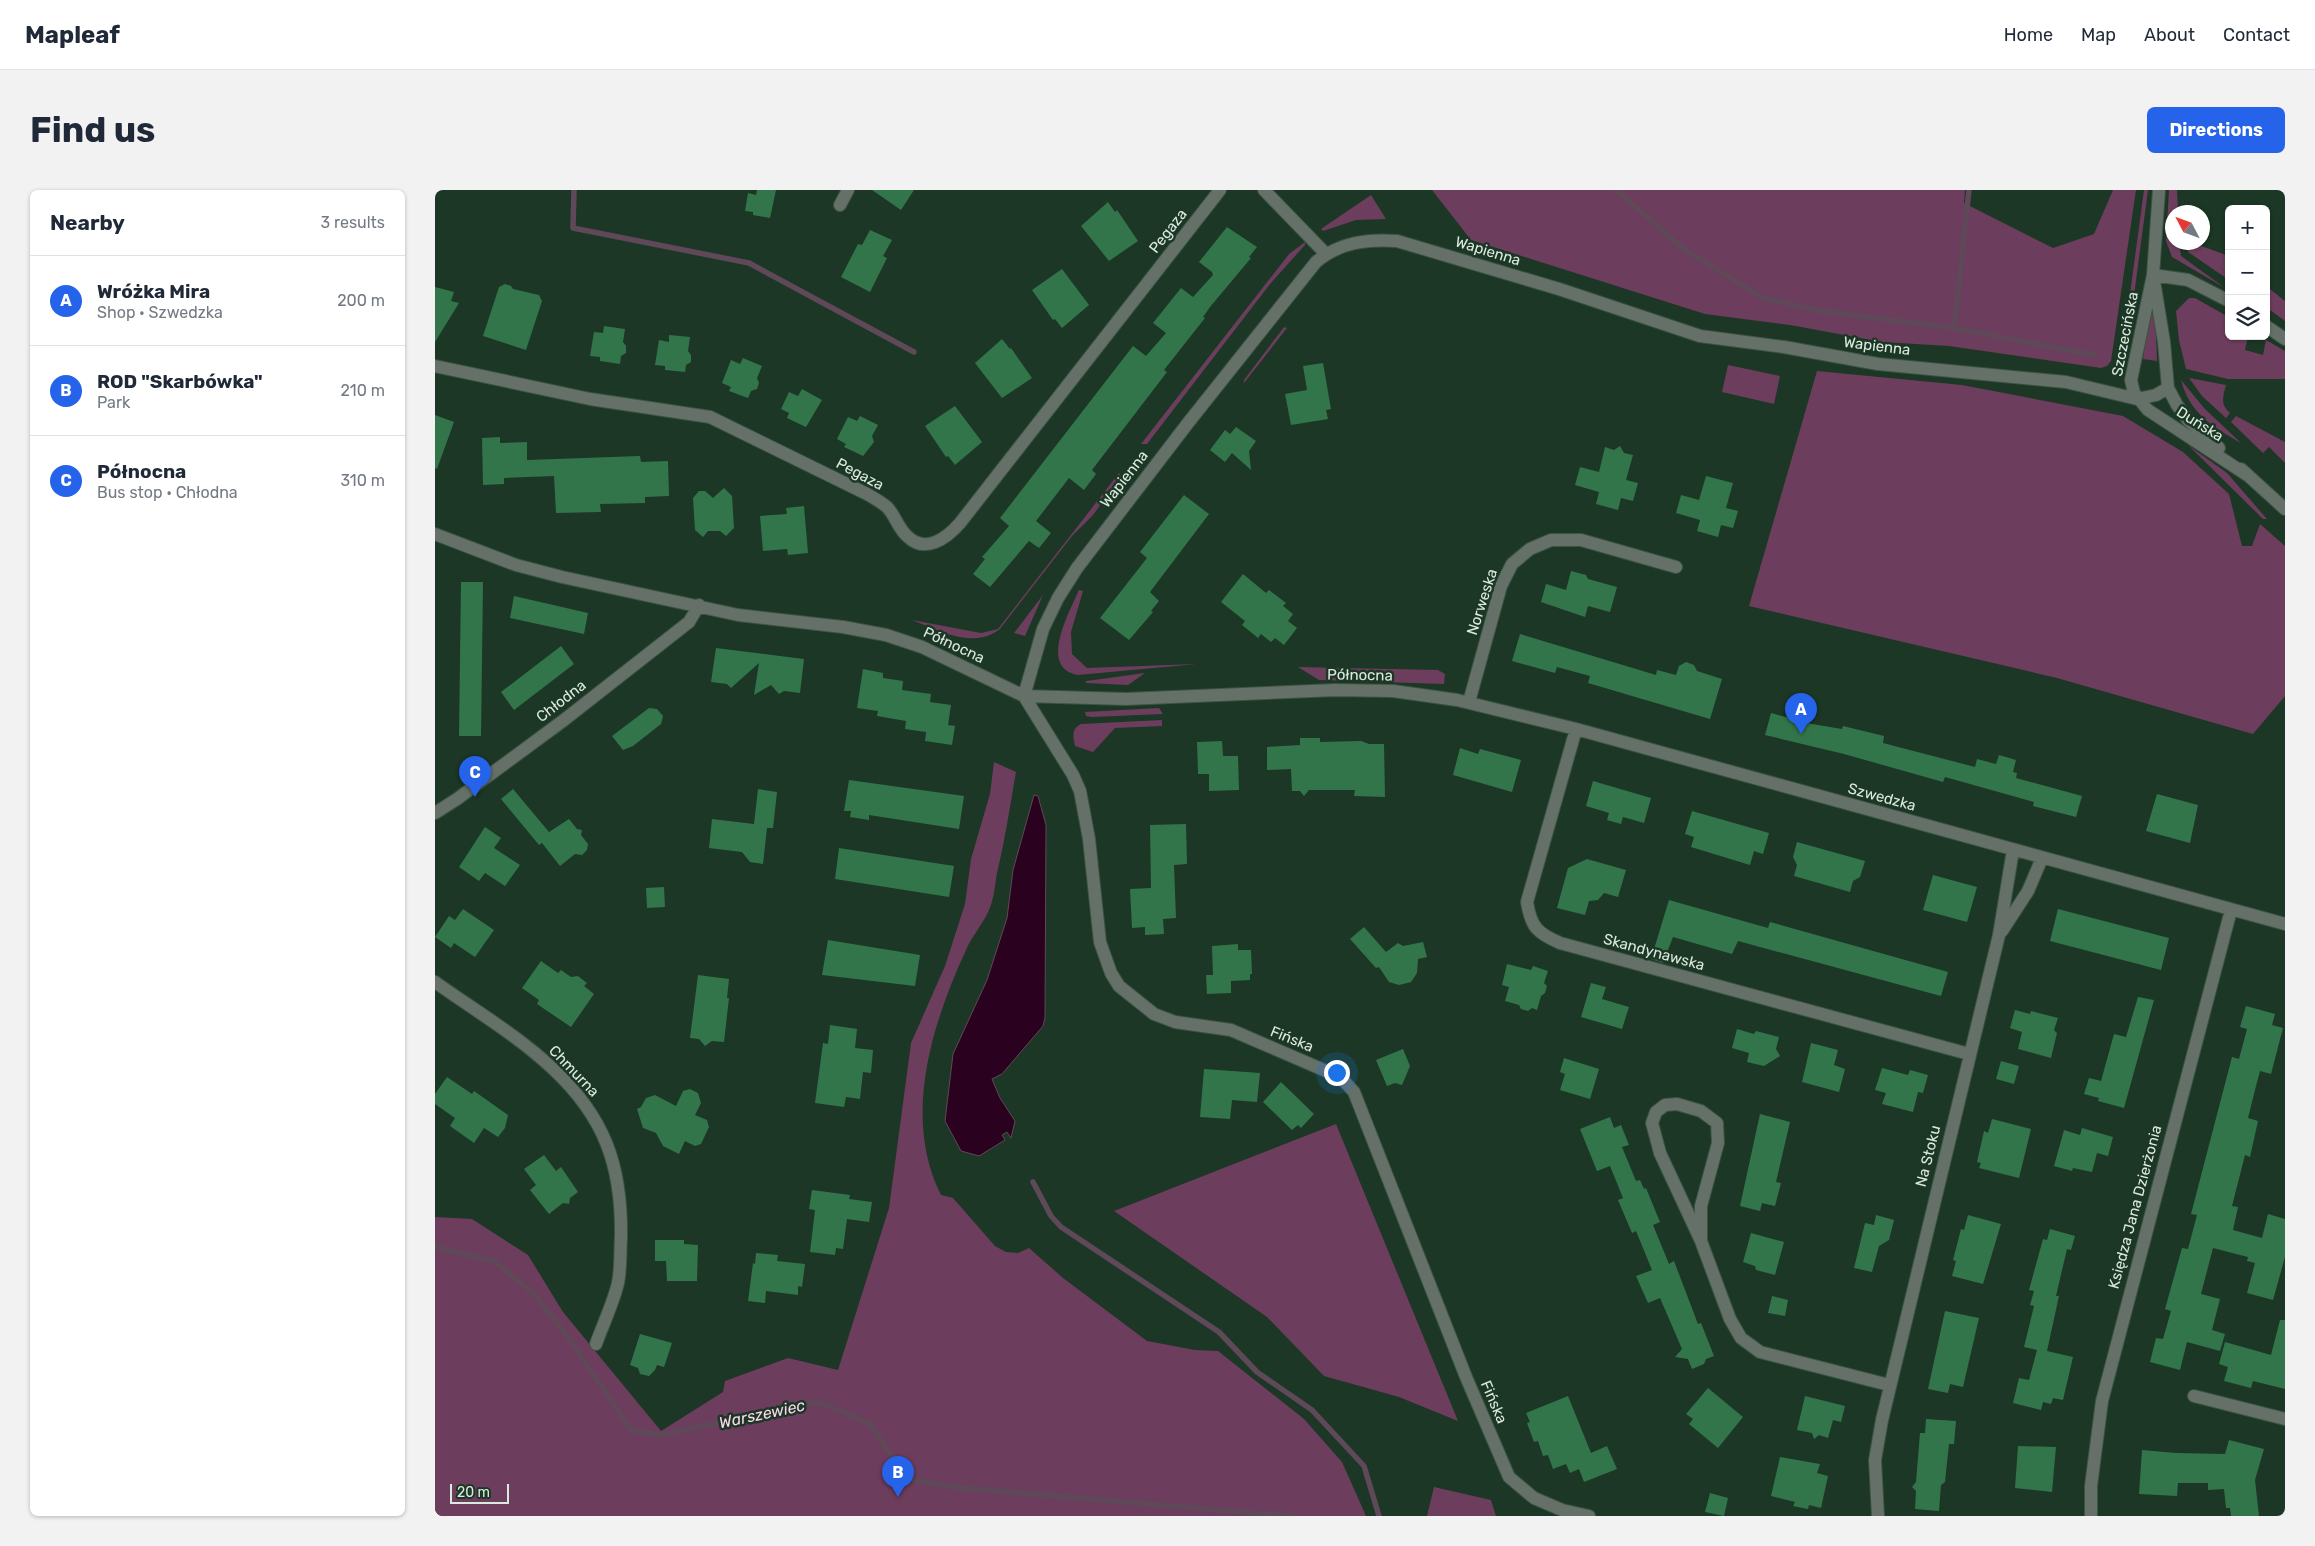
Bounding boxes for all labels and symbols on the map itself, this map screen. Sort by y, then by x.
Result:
street label: Pegaza [1145,205,1191,257]
north arrow [2165,205,2210,250]
street label: Wapienna [1453,233,1523,269]
street label: Szczecińska [2108,290,2142,378]
street label: Wapienna [1842,333,1912,359]
street label: Duńska [2173,403,2227,445]
street label: Wapienna [1096,447,1152,511]
street label: Pegaza [833,454,887,494]
street label: Norweska [1463,567,1501,637]
street label: Północna [920,623,988,667]
street label: Północna [1327,665,1393,685]
street label: Chłodna [533,676,589,726]
pin: A [1785,693,1817,734]
pin: C [459,756,491,797]
street label: Szwedzka [1846,779,1918,815]
street label: Skandynawska [1601,930,1707,974]
street label: Fińska [1268,1022,1316,1056]
street label: Chmurna [545,1042,603,1100]
your location [1324,1060,1350,1086]
street label: Na Stoku [1912,1123,1944,1189]
street label: Księdza Jana Dzierżonia [2104,1123,2166,1291]
street label: Fińska [1477,1378,1511,1426]
water label: Warszewiec [717,1396,807,1432]
pin: B [882,1456,914,1497]
scale bar [450,1481,509,1504]

